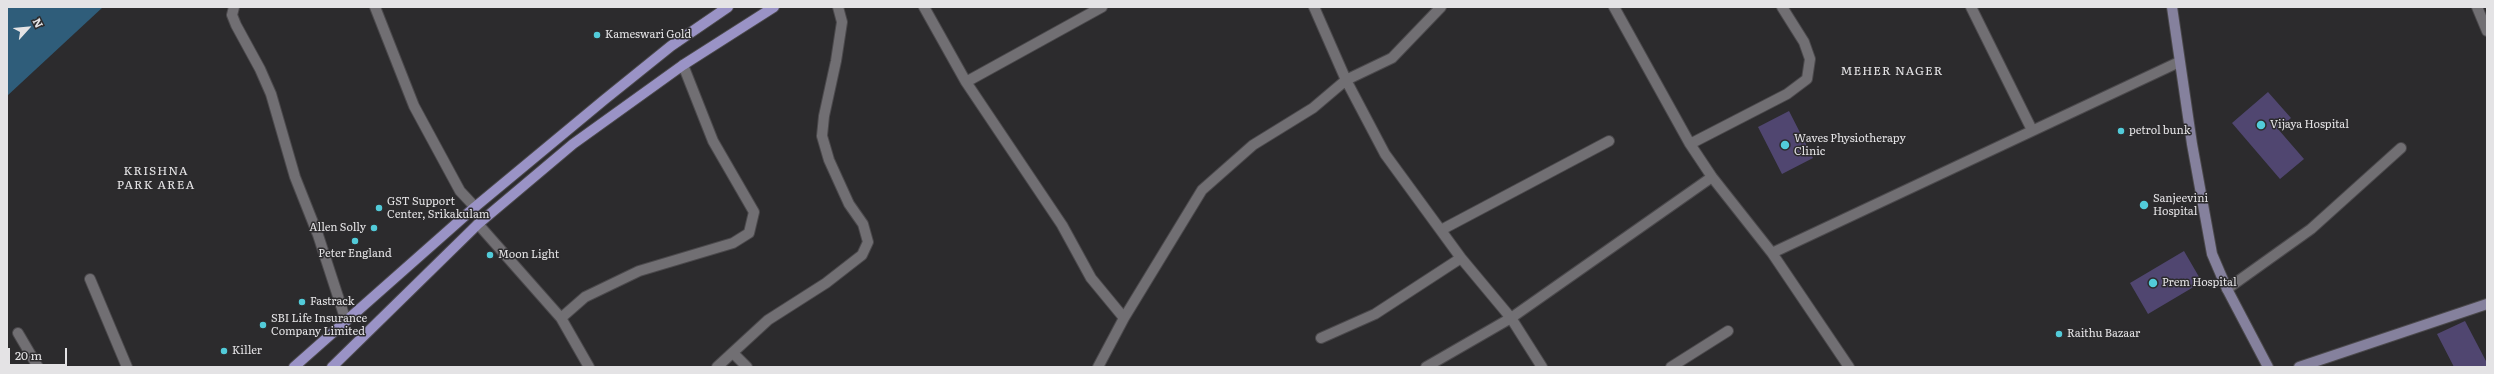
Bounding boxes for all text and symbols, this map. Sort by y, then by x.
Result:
north arrow [8,8,48,48]
text: N [29,15,48,30]
place label: Kameswari Gold [605,28,691,42]
marker: Kameswari Gold [592,30,602,40]
district label: MEHER NAGER [1841,64,1943,78]
place label: Vijaya Hospital [2270,118,2349,132]
marker: Vijaya Hospital [2255,119,2267,131]
place label: petrol bunk [2129,124,2190,138]
marker: petrol bunk [2116,126,2126,136]
place label: Waves Physiotherapy Clinic [1794,132,1906,158]
marker: Waves Physiotherapy Clinic [1779,139,1791,151]
district label: KRISHNA PARK AREA [117,164,195,192]
place label: Sanjeevini Hospital [2153,192,2208,218]
place label: GST Support Center, Srikakulam [387,195,489,221]
marker: Sanjeevini Hospital [2138,199,2150,211]
marker: GST Support Center, Srikakulam [374,203,384,213]
place label: Allen Solly [309,221,366,235]
marker: Allen Solly [369,223,379,233]
marker: Peter England [350,236,360,246]
place label: Peter England [318,247,392,261]
place label: Moon Light [498,248,559,262]
marker: Moon Light [485,250,495,260]
place label: Prem Hospital [2162,276,2237,290]
marker: Prem Hospital [2147,277,2159,289]
place label: Fastrack [310,295,354,309]
marker: Fastrack [297,297,307,307]
place label: SBI Life Insurance Company Limited [271,312,367,338]
marker: SBI Life Insurance Company Limited [258,320,268,330]
place label: Raithu Bazaar [2067,327,2140,341]
marker: Raithu Bazaar [2054,329,2064,339]
scale bar [10,340,69,366]
place label: Killer [232,344,262,358]
text: 20 m [15,346,42,364]
marker: Killer [219,346,229,356]

